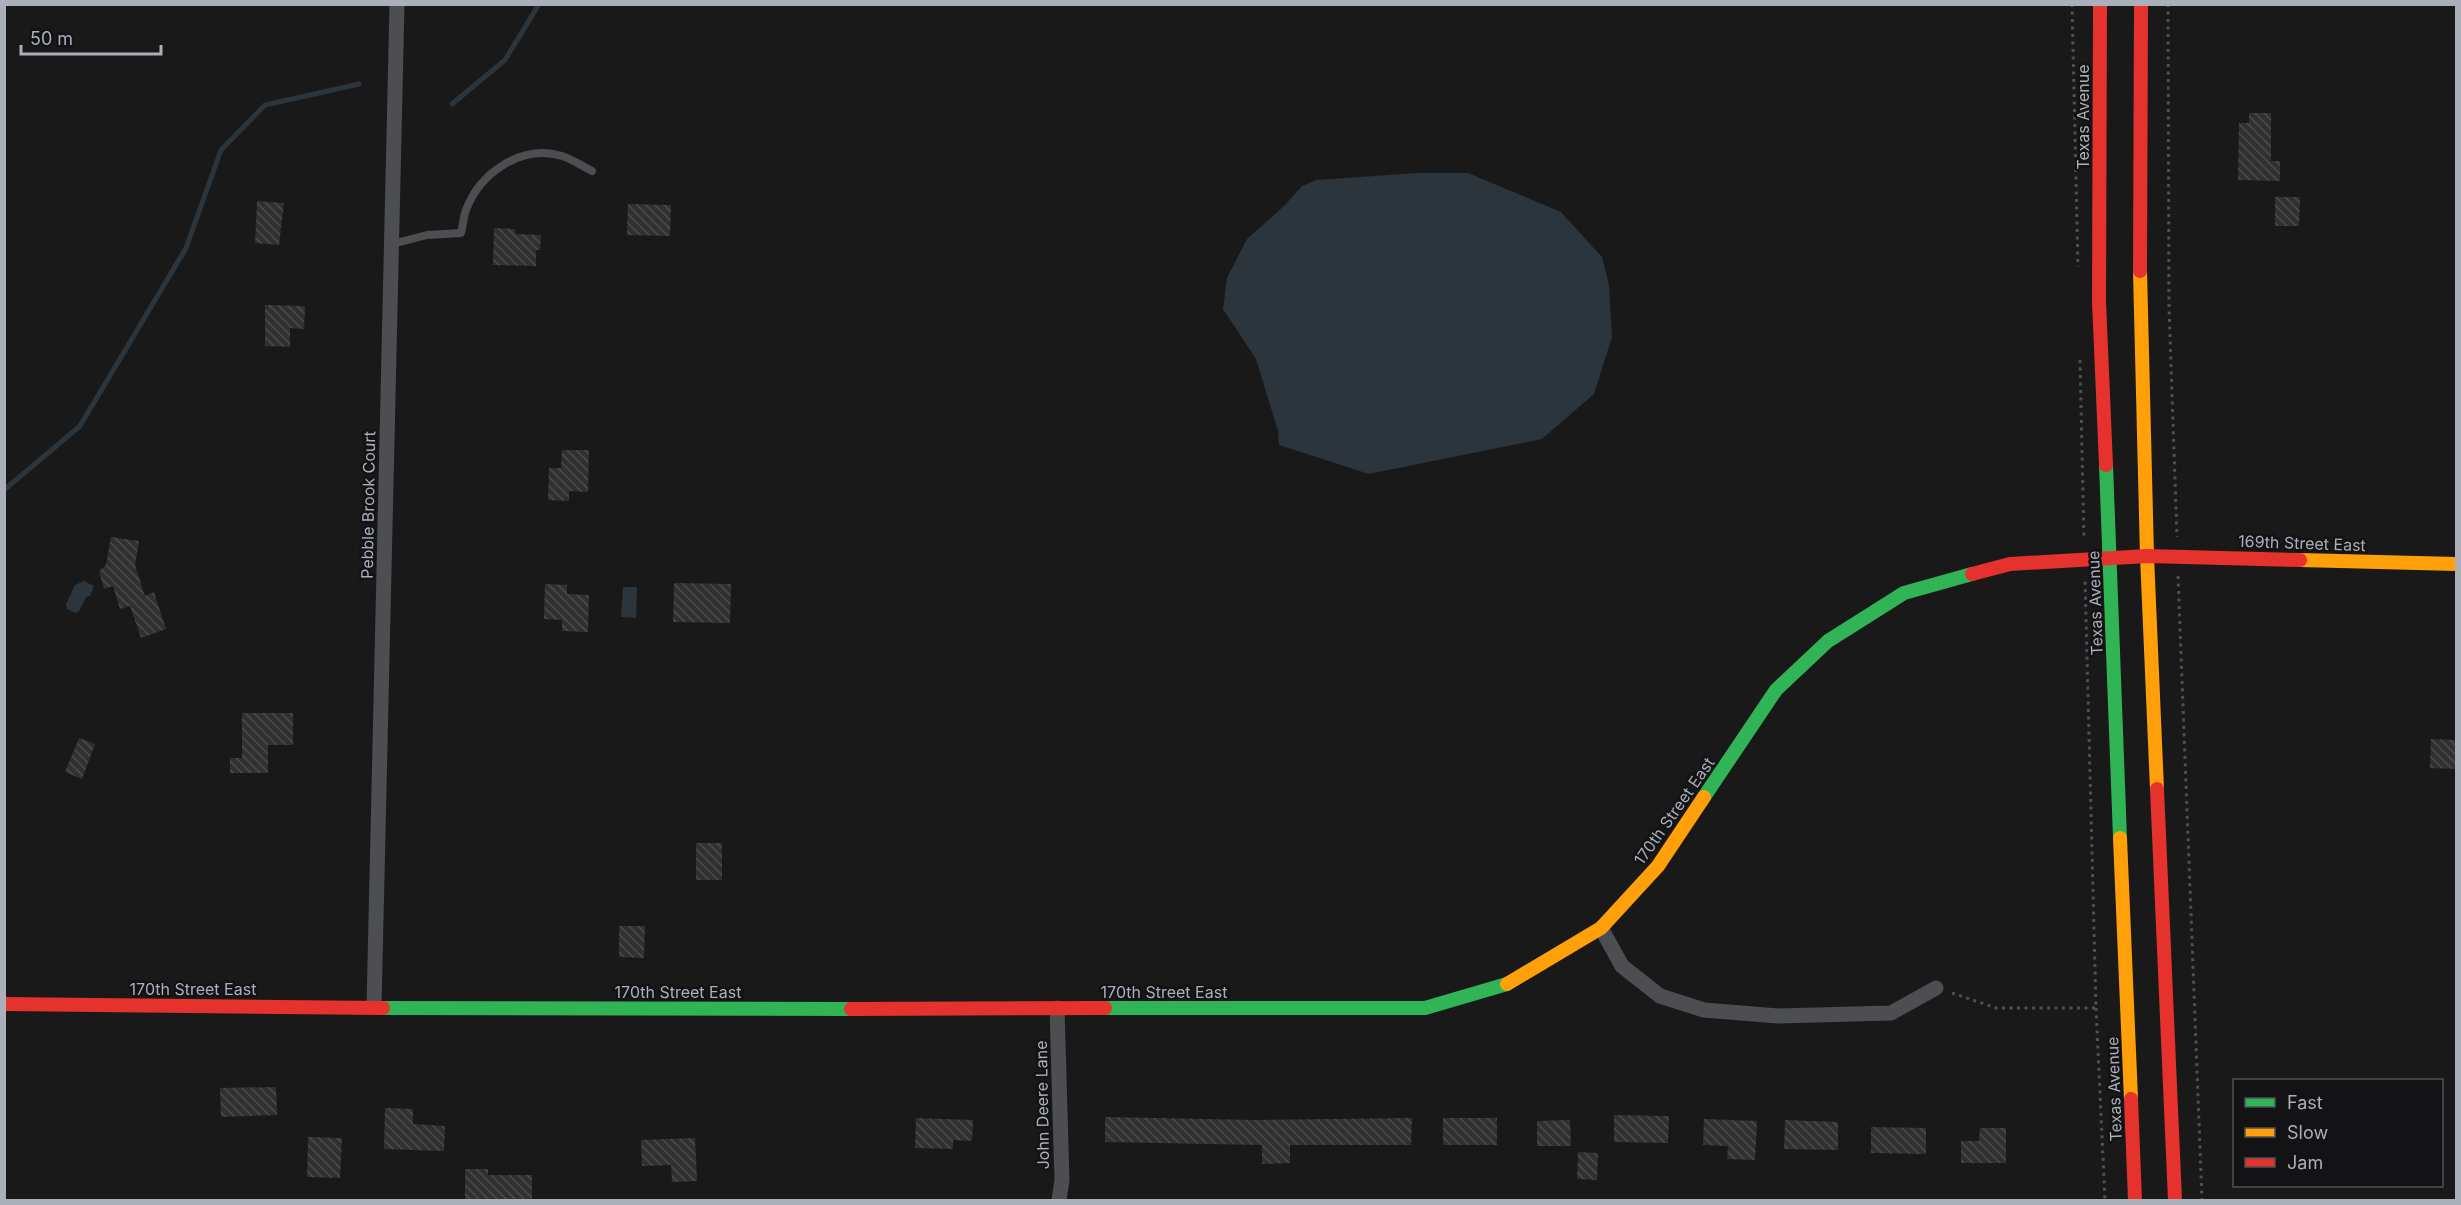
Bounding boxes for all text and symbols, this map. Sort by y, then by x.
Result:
scale bar [21,18,160,56]
text: 50 m [30,28,73,49]
street label: Texas Avenue [2073,65,2093,169]
street label: Pebble Brook Court [357,431,379,579]
street label: 169th Street East [2238,531,2366,555]
street label: Texas Avenue [2083,550,2107,656]
street label: 170th Street East [1629,753,1719,869]
street label: 170th Street East [130,979,256,999]
street label: 170th Street East [615,982,741,1002]
street label: 170th Street East [1101,982,1227,1002]
street label: Texas Avenue [2102,1036,2126,1142]
street label: John Deere Lane [1031,1040,1053,1170]
legend [2233,1079,2443,1187]
text: Fast [2287,1092,2323,1113]
text: Slow [2287,1122,2328,1143]
text: Jam [2287,1152,2323,1173]

